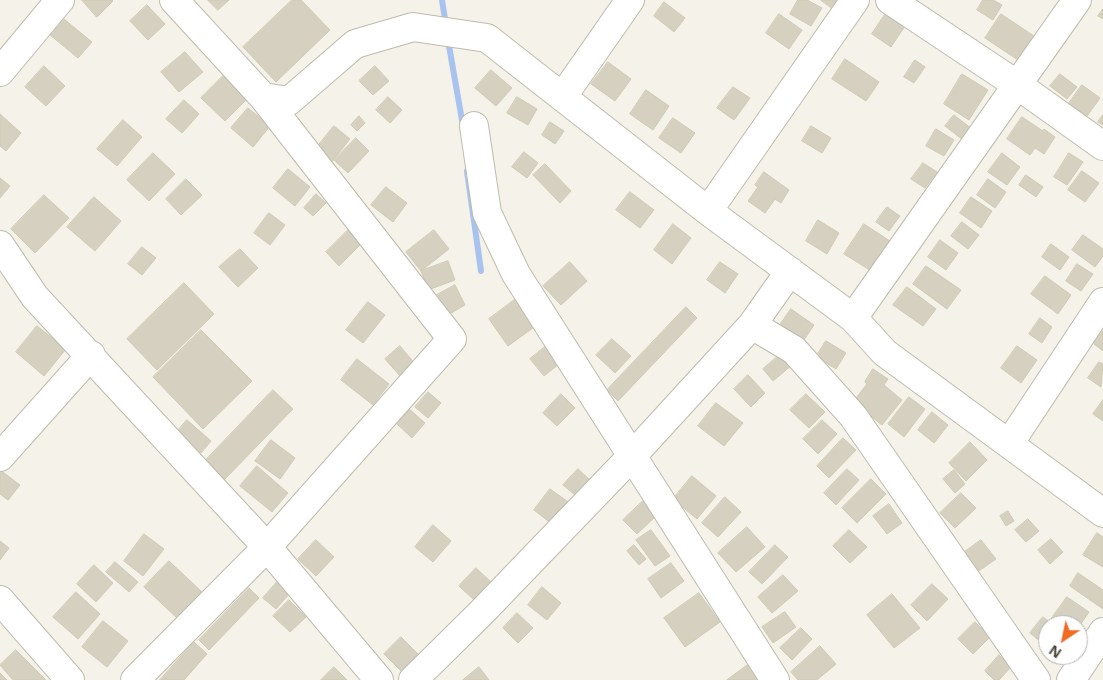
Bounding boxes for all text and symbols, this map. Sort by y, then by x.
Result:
north arrow [1038,615,1088,665]
text: N [1045,641,1065,663]

